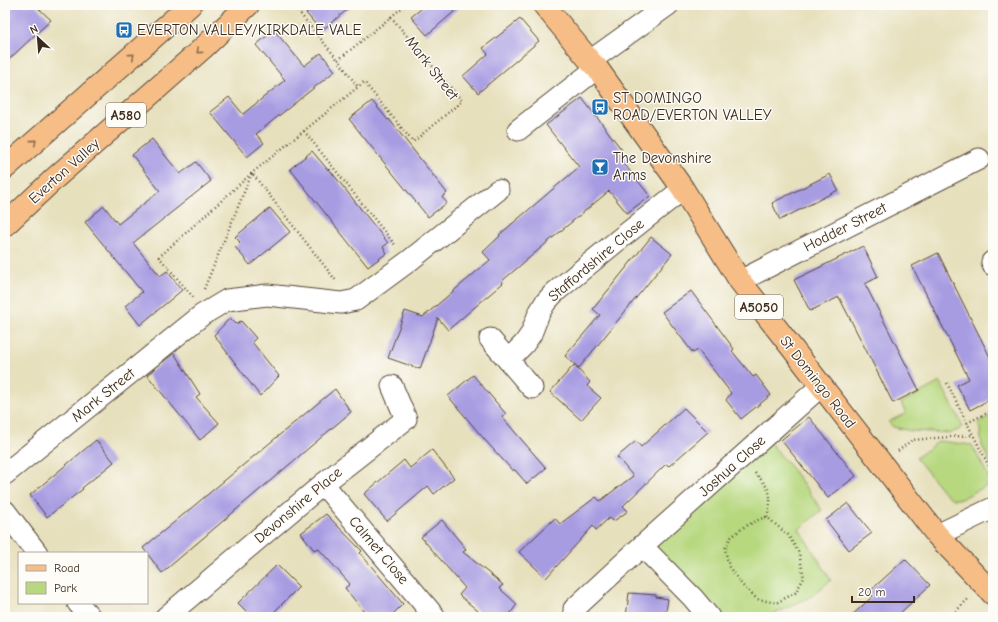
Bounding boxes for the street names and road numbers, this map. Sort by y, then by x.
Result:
street label: Mark Street [401,32,463,104]
road number: A580 [106,103,146,127]
street label: Everton Valley [25,134,103,208]
street label: Hodder Street [800,198,890,256]
street label: Staffordshire Close [545,214,648,305]
road number: A5050 [735,295,783,319]
street label: St Domingo Road [776,332,860,432]
street label: Mark Street [68,364,139,426]
street label: Joshua Close [695,431,769,501]
street label: Devonshire Place [250,463,346,547]
street label: Calmet Close [345,512,413,588]

